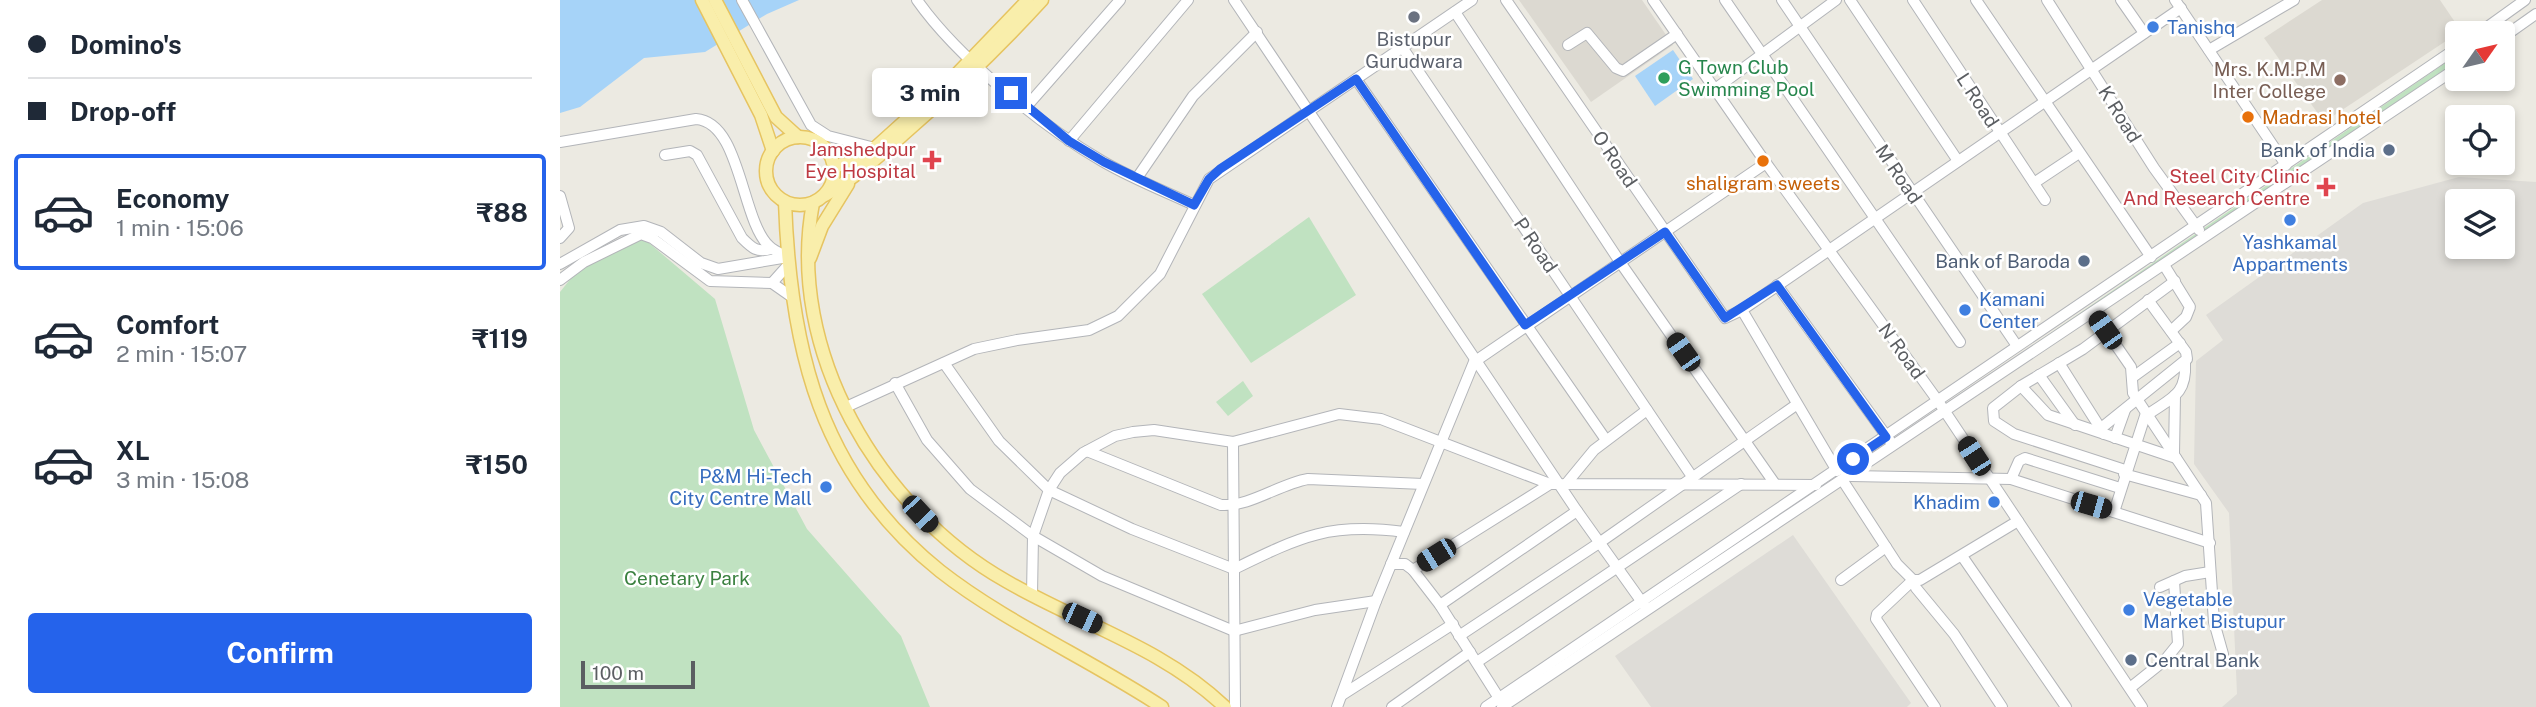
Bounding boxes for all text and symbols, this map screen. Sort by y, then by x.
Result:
marker: Bistupur Gurudwara [1406,9,1422,25]
place label: Tanishq [2167,16,2235,38]
marker: Tanishq [2145,19,2161,35]
north arrow [2445,21,2515,91]
map controls [2445,21,2515,259]
place label: Bistupur Gurudwara [1365,28,1463,72]
text: Domino's [70,29,182,60]
place label: G Town Club Swimming Pool [1678,56,1815,100]
place label: Mrs. K.M.P.M Inter College [2213,58,2326,102]
callout: 3 min [871,68,986,118]
street label: L Road [1952,69,2004,131]
marker: G Town Club Swimming Pool [1656,70,1672,86]
marker: Mrs. K.M.P.M Inter College [2332,72,2348,88]
route end [995,77,1027,109]
text: 3 min [900,79,960,106]
street label: K Road [2094,82,2146,146]
text: Drop-off [70,96,176,127]
button: locate [2445,105,2515,175]
place label: Madrasi hotel [2262,106,2382,128]
marker: Madrasi hotel [2240,109,2256,125]
street label: O Road [1588,127,1642,191]
place label: Jamshedpur Eye Hospital [805,138,916,182]
place label: Bank of India [2260,139,2375,161]
street label: M Road [1871,140,1927,208]
marker: Bank of India [2381,142,2397,158]
marker: Jamshedpur Eye Hospital [922,150,942,170]
marker: shaligram sweets [1755,153,1771,169]
place label: Steel City Clinic And Research Centre [2123,165,2310,209]
place label: shaligram sweets [1686,172,1840,194]
marker: Steel City Clinic And Research Centre [2316,177,2336,197]
icon: car [32,181,95,244]
text: Economy [116,183,229,214]
button: layers [2445,189,2515,259]
text: ₹88 [476,197,528,228]
marker: Yashkamal Appartments [2282,212,2298,228]
street label: P Road [1510,213,1562,277]
text: 1 min · 15:06 [116,214,244,241]
place label: Yashkamal Appartments [2232,231,2348,275]
place label: Bank of Baroda [1935,250,2070,272]
marker: Bank of Baroda [2076,253,2092,269]
place label: Kamani Center [1979,288,2045,332]
marker: Kamani Center [1957,302,1973,318]
icon: car [32,307,95,370]
car [2085,307,2126,353]
text: Comfort [116,309,219,340]
street label: N Road [1874,319,1930,383]
text: ₹119 [472,323,528,354]
car [1663,329,1704,375]
text: 2 min · 15:07 [116,340,247,367]
icon: car [32,433,95,496]
car [1954,433,1995,479]
text: XL [116,435,150,466]
route start [1837,443,1869,475]
text: ₹150 [466,449,528,480]
place label: P&M Hi-Tech City Centre Mall [669,465,812,509]
text: 3 min · 15:08 [116,466,250,493]
marker: P&M Hi-Tech City Centre Mall [818,479,834,495]
car [2068,489,2115,521]
car [898,491,943,537]
place label: Khadim [1913,491,1980,513]
marker: Khadim [1986,494,2002,510]
car [1413,535,1460,575]
park label: Cenetary Park [624,567,750,589]
place label: Vegetable Market Bistupur [2143,588,2285,632]
car [1059,600,1106,636]
marker: Vegetable Market Bistupur [2121,602,2137,618]
button: Confirm [28,613,532,693]
place label: Central Bank [2145,649,2260,671]
marker: Central Bank [2123,652,2139,668]
scale bar [581,658,695,690]
text: 100 m [592,662,644,684]

